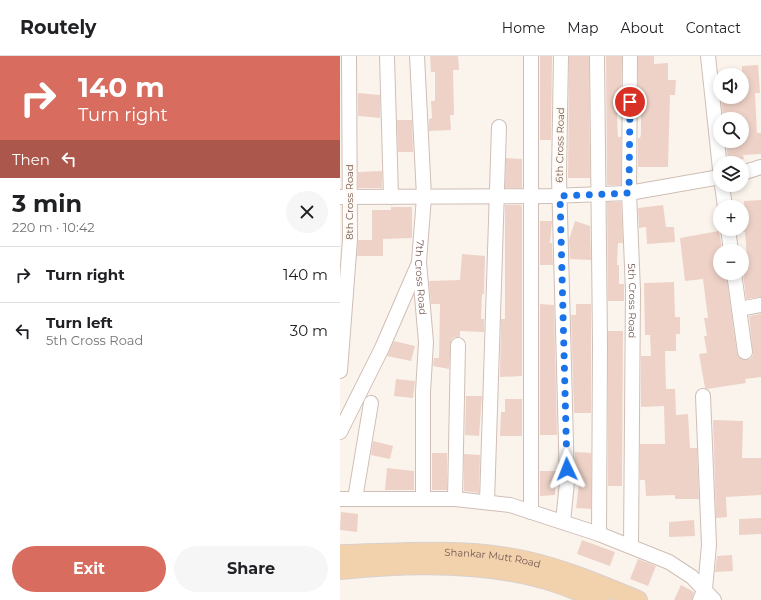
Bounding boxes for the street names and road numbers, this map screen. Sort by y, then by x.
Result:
street label: 6th Cross Road [553,107,567,183]
street label: 8th Cross Road [343,164,356,240]
street label: 7th Cross Road [412,240,430,316]
street label: 5th Cross Road [625,263,640,338]
street label: Shankar Mutt Road [444,545,542,570]

